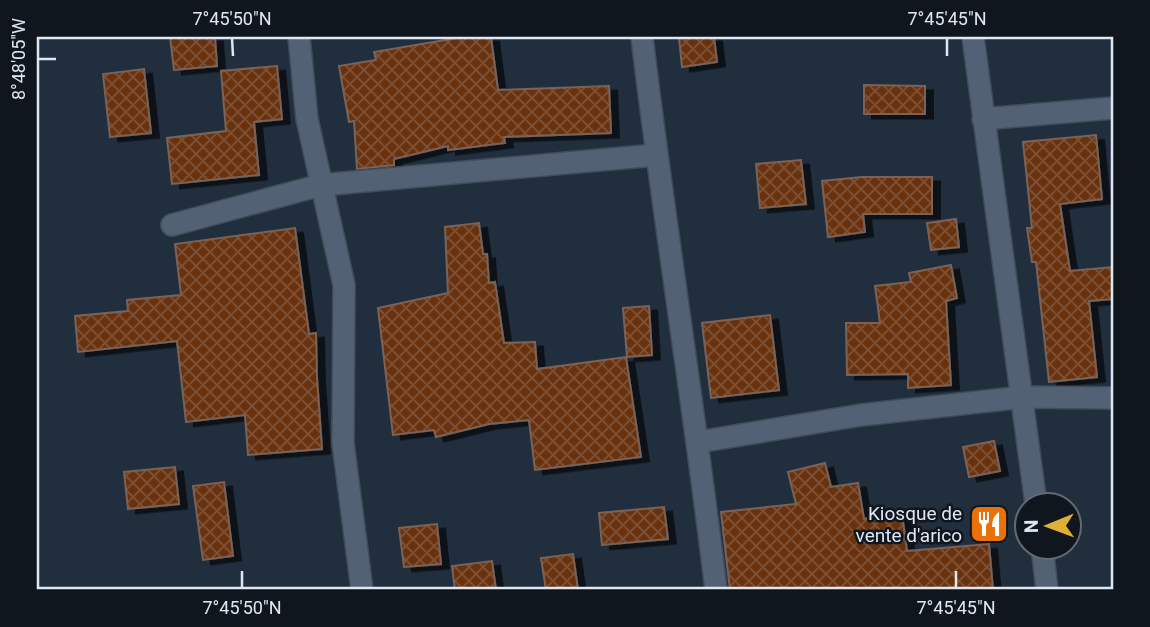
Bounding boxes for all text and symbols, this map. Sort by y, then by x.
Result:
text: 7°45'50"N [192,8,272,29]
text: 7°45'45"N [907,8,987,29]
text: 8°48'05"W [8,18,29,100]
north arrow [1014,490,1084,560]
place label: Kiosque de vente d'arico [856,502,962,547]
restaurant icon: Kiosque de vente d'arico [968,503,1010,545]
text: N [1020,519,1043,533]
text: 7°45'50"N [202,597,282,618]
text: 7°45'45"N [916,597,996,618]

